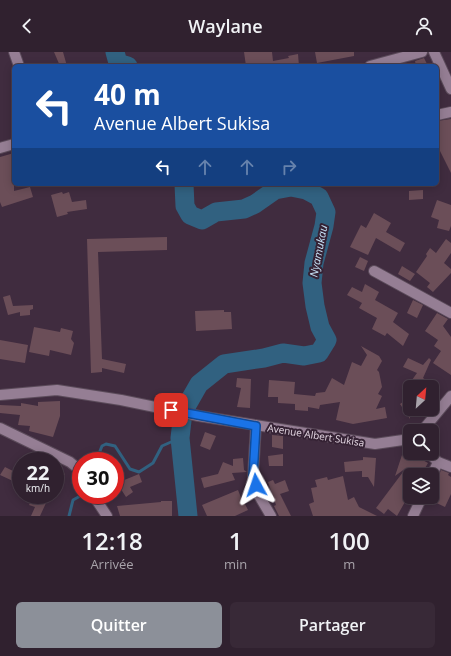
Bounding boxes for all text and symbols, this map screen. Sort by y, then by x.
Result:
text: Waylane [188,14,263,38]
icon: back [16,15,38,37]
icon: person [413,15,435,37]
text: 40 m [94,75,161,113]
icon: left [28,80,80,132]
text: Avenue Albert Sukisa [94,111,270,135]
icon: left [152,156,174,178]
icon: ahead [194,156,216,178]
icon: ahead [236,156,258,178]
icon: right [278,156,300,178]
water label: Nyamukau [306,224,330,278]
north arrow [403,380,439,416]
map controls [403,380,439,504]
pin [154,393,188,427]
icon: arrive [160,399,182,421]
street label: Avenue Albert Sukisa [267,420,365,450]
button: search [403,424,439,460]
speed limit sign: 30 [72,452,124,504]
text: 22 [27,459,49,486]
position arrow [235,464,277,506]
button: layers [403,468,439,504]
text: km/h [26,481,50,495]
text: 12:18 [81,524,143,557]
text: 1 [229,524,243,557]
text: 100 [329,524,370,557]
text: Arrivée [90,555,134,573]
text: min [224,555,247,573]
text: m [343,555,355,573]
button: Quitter [16,602,222,648]
button: Partager [230,602,435,648]

